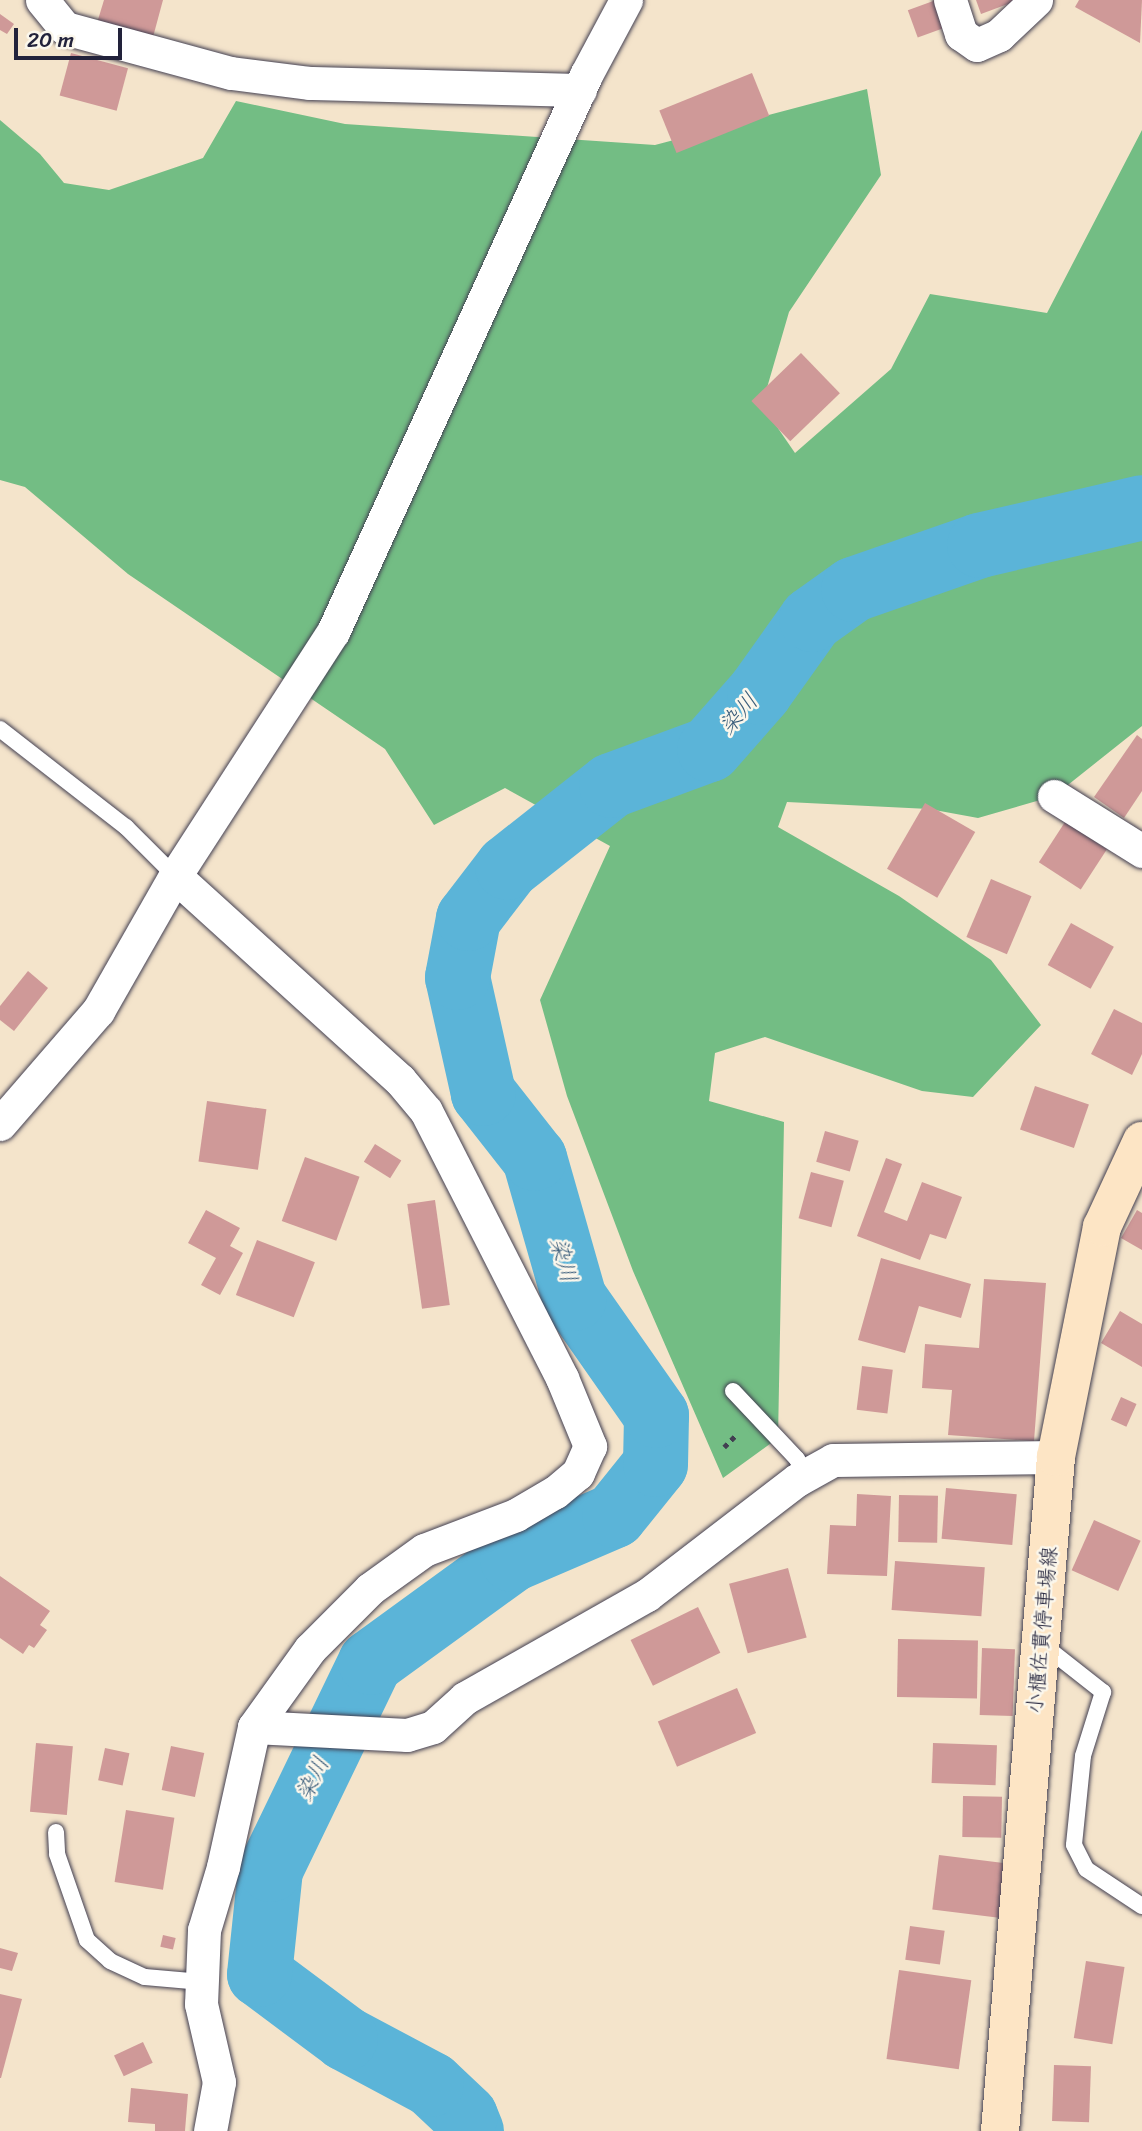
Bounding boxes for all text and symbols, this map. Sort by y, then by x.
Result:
scale bar [18,14,126,58]
text: 20 m [27,21,74,59]
water label: 染川 [713,688,765,740]
water label: 染川 [543,1234,583,1286]
street label: 小櫃佐貫停車場線 [1022,1545,1062,1715]
water label: 染川 [291,1752,335,1806]

